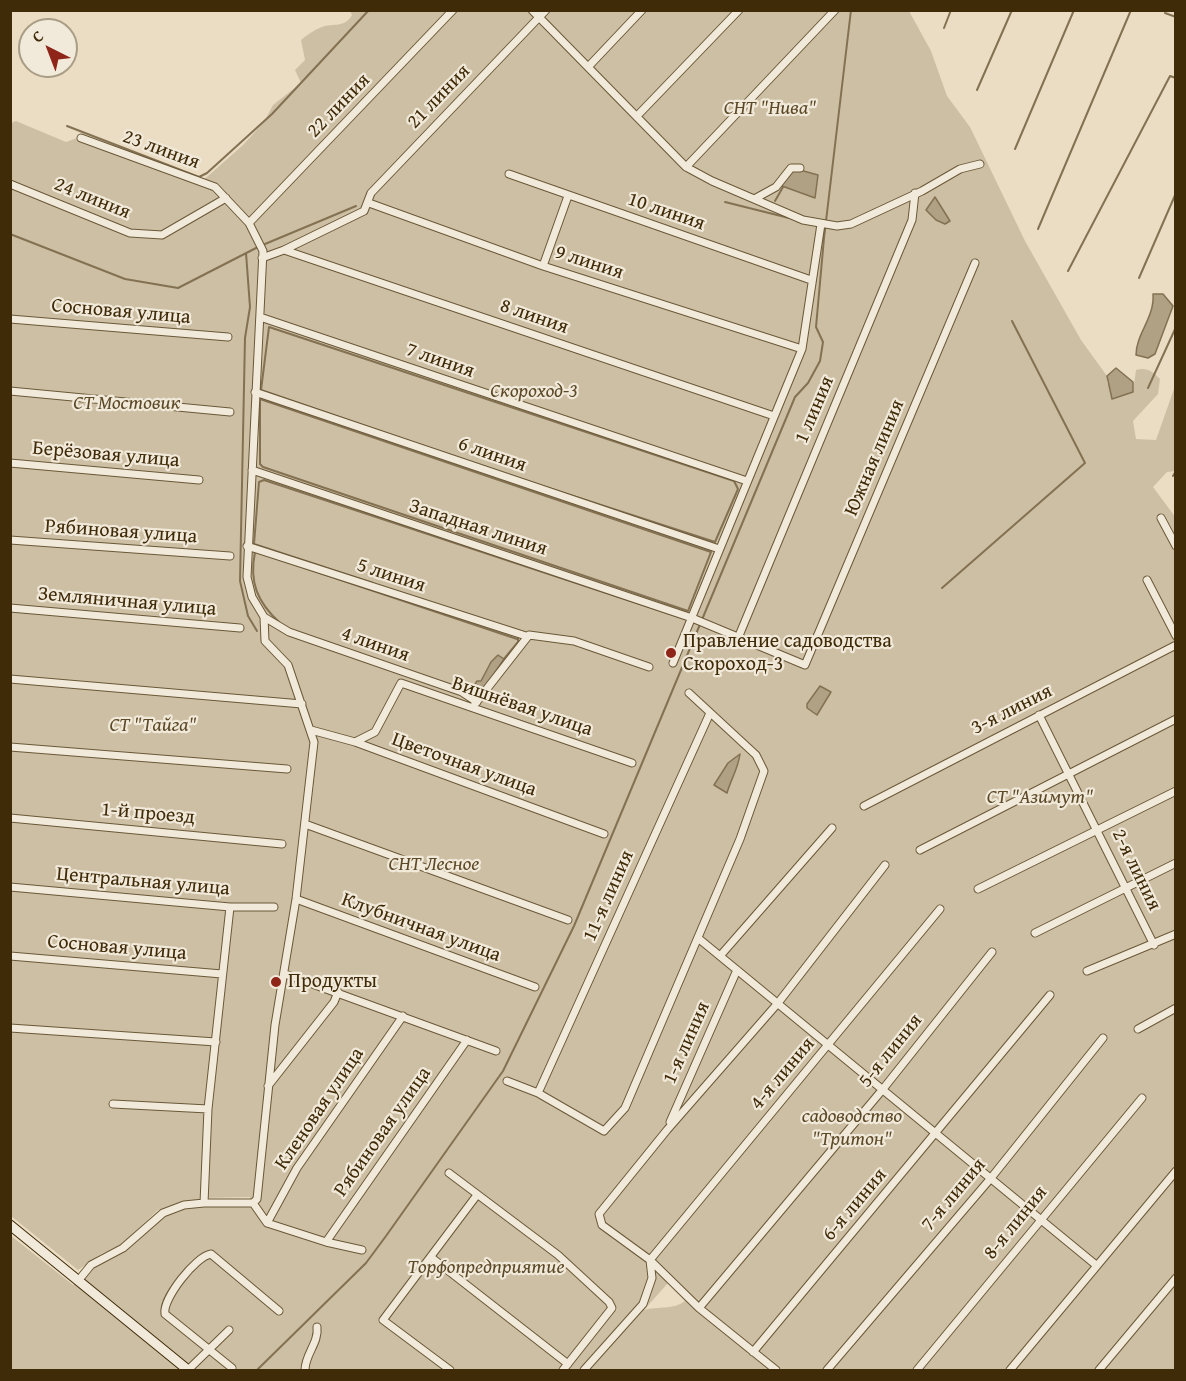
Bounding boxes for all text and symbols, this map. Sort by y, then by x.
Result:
north arrow [18,18,78,78]
text: С [26,24,49,48]
street label: 21 линия [403,60,475,134]
street label: 22 линия [303,69,375,143]
park label: СНТ "Нива" [724,97,816,121]
street label: 23 линия [119,125,203,175]
street label: 24 линия [50,173,134,225]
street label: 10 линия [624,188,708,236]
street label: 9 линия [552,241,626,285]
street label: Сосновая улица [50,294,192,330]
street label: 8 линия [497,294,571,340]
street label: 7 линия [403,338,477,384]
street label: 1 линия [790,373,840,447]
park label: Скороход-3 [490,380,578,404]
park label: СТ Мостовик [73,392,181,416]
street label: Южная линия [840,396,910,520]
street label: 6 линия [455,432,529,478]
street label: Берёзовая улица [31,437,181,473]
street label: Западная линия [406,494,550,562]
street label: Рябиновая улица [44,515,198,549]
street label: 5 линия [354,554,428,598]
street label: Земляничная улица [37,582,217,622]
street label: 4 линия [338,622,412,668]
place label: Правление садоводства Скороход-3 [683,630,892,677]
marker: Правление садоводства Скороход-3 [664,646,678,660]
street label: Вишнёвая улица [449,672,595,742]
street label: 3-я линия [968,679,1056,741]
park label: СТ "Тайга" [109,714,197,738]
street label: Цветочная улица [388,728,540,802]
park label: СТ "Азимут" [987,786,1093,810]
street label: 1-й проезд [100,798,196,830]
street label: 2-я линия [1106,825,1166,915]
street label: 11-я линия [578,847,640,945]
park label: СНТ Лесное [389,853,479,877]
street label: Центральная улица [55,862,231,902]
street label: Клубничная улица [338,888,504,968]
street label: Сосновая улица [46,930,188,966]
place label: Продукты [288,970,377,994]
marker: Продукты [269,975,283,989]
street label: 1-я линия [658,998,716,1088]
street label: 5-я линия [854,1009,928,1093]
street label: 4-я линия [746,1033,820,1115]
street label: Кленовая улица [270,1043,370,1175]
street label: Рябиновая улица [329,1063,437,1201]
park label: садоводство "Тритон" [802,1105,902,1152]
street label: 7-я линия [917,1154,991,1236]
street label: 6-я линия [818,1164,892,1246]
street label: 8-я линия [979,1181,1053,1265]
park label: Торфопредприятие [408,1256,564,1280]

